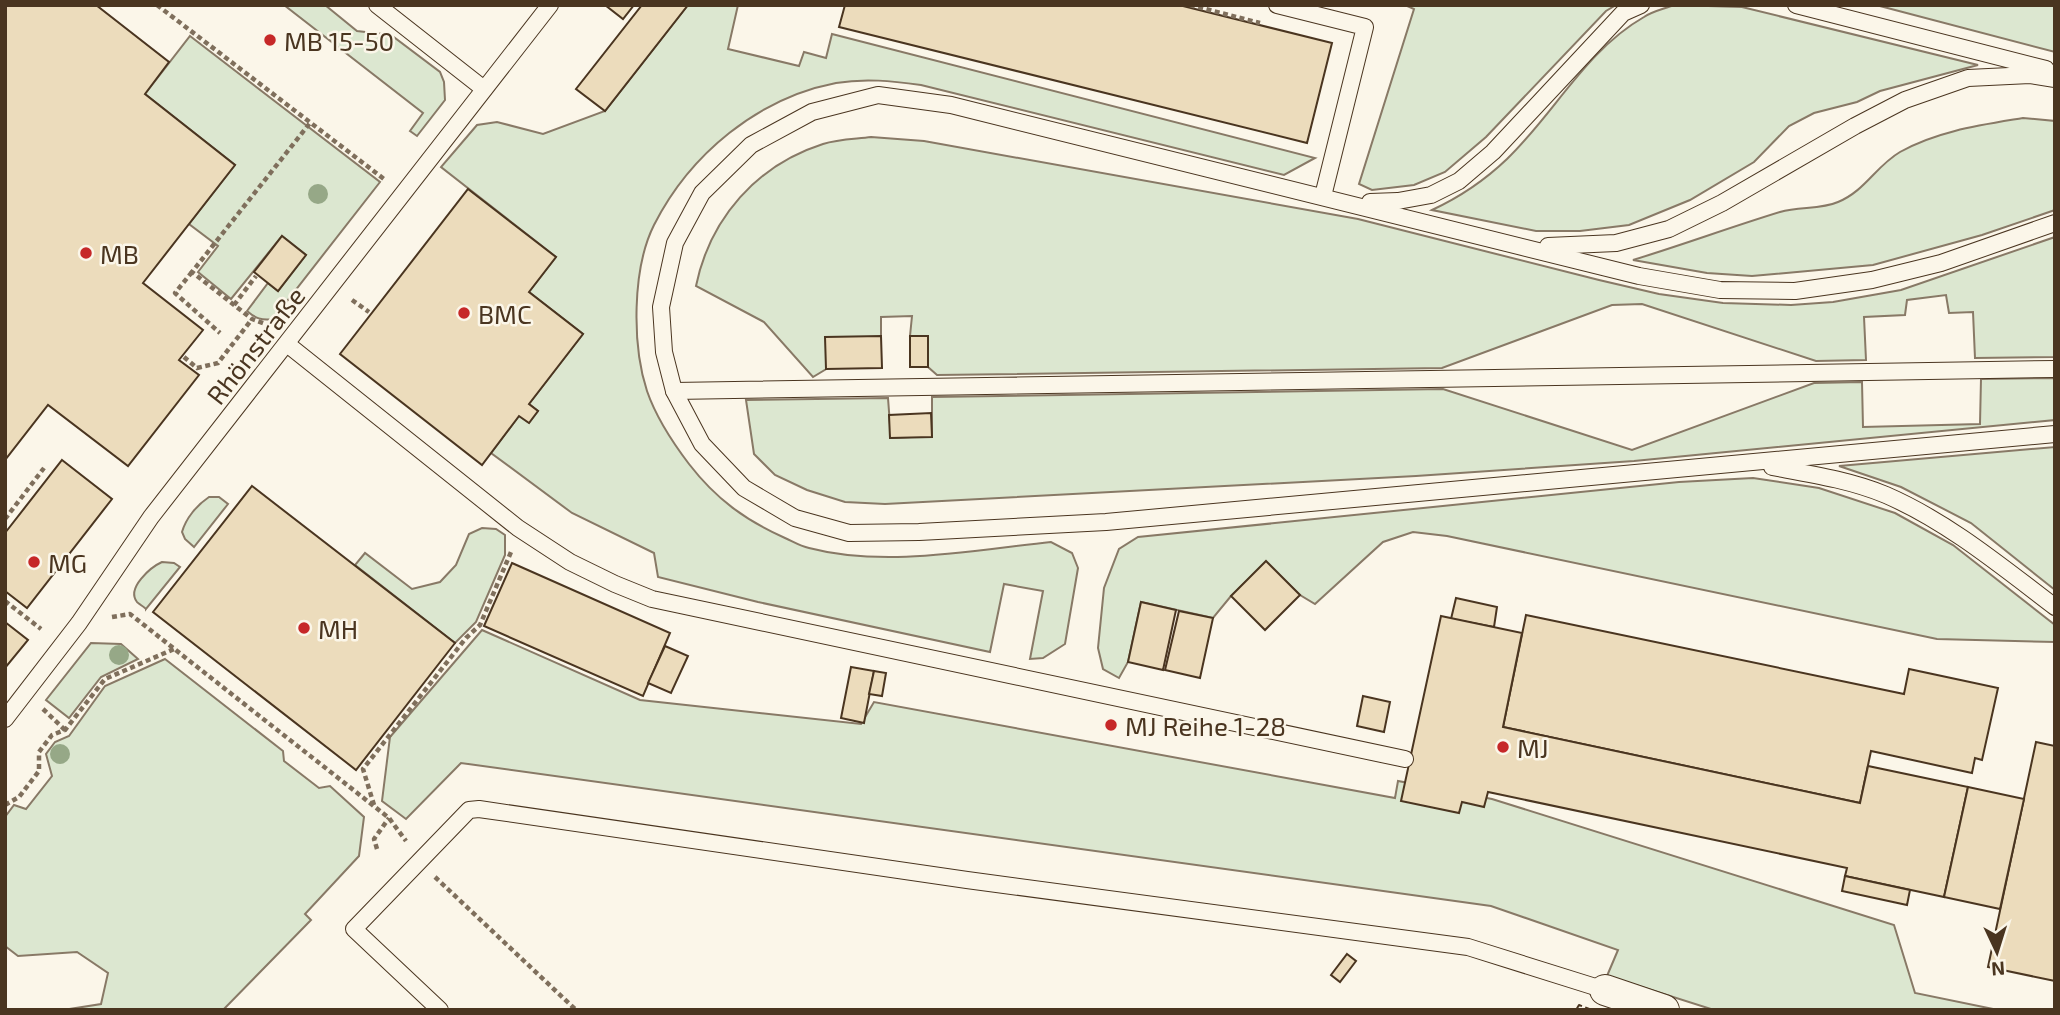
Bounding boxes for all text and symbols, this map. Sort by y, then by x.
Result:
place label: MB 15-50 [284,25,394,56]
marker: MB 15-50 [262,32,278,48]
place label: MB [100,238,139,269]
marker: MB [78,245,94,261]
street label: Rhönstraße [200,280,310,410]
place label: BMC [478,298,532,329]
marker: BMC [456,305,472,321]
place label: MG [48,547,87,578]
marker: MG [26,554,42,570]
place label: MH [318,613,358,644]
marker: MH [296,620,312,636]
place label: MJ Reihe 1-28 [1125,710,1286,741]
marker: MJ Reihe 1-28 [1103,717,1119,733]
place label: MJ [1517,732,1549,763]
marker: MJ [1495,739,1511,755]
north arrow [1962,917,2032,987]
text: N [1991,958,2006,981]

